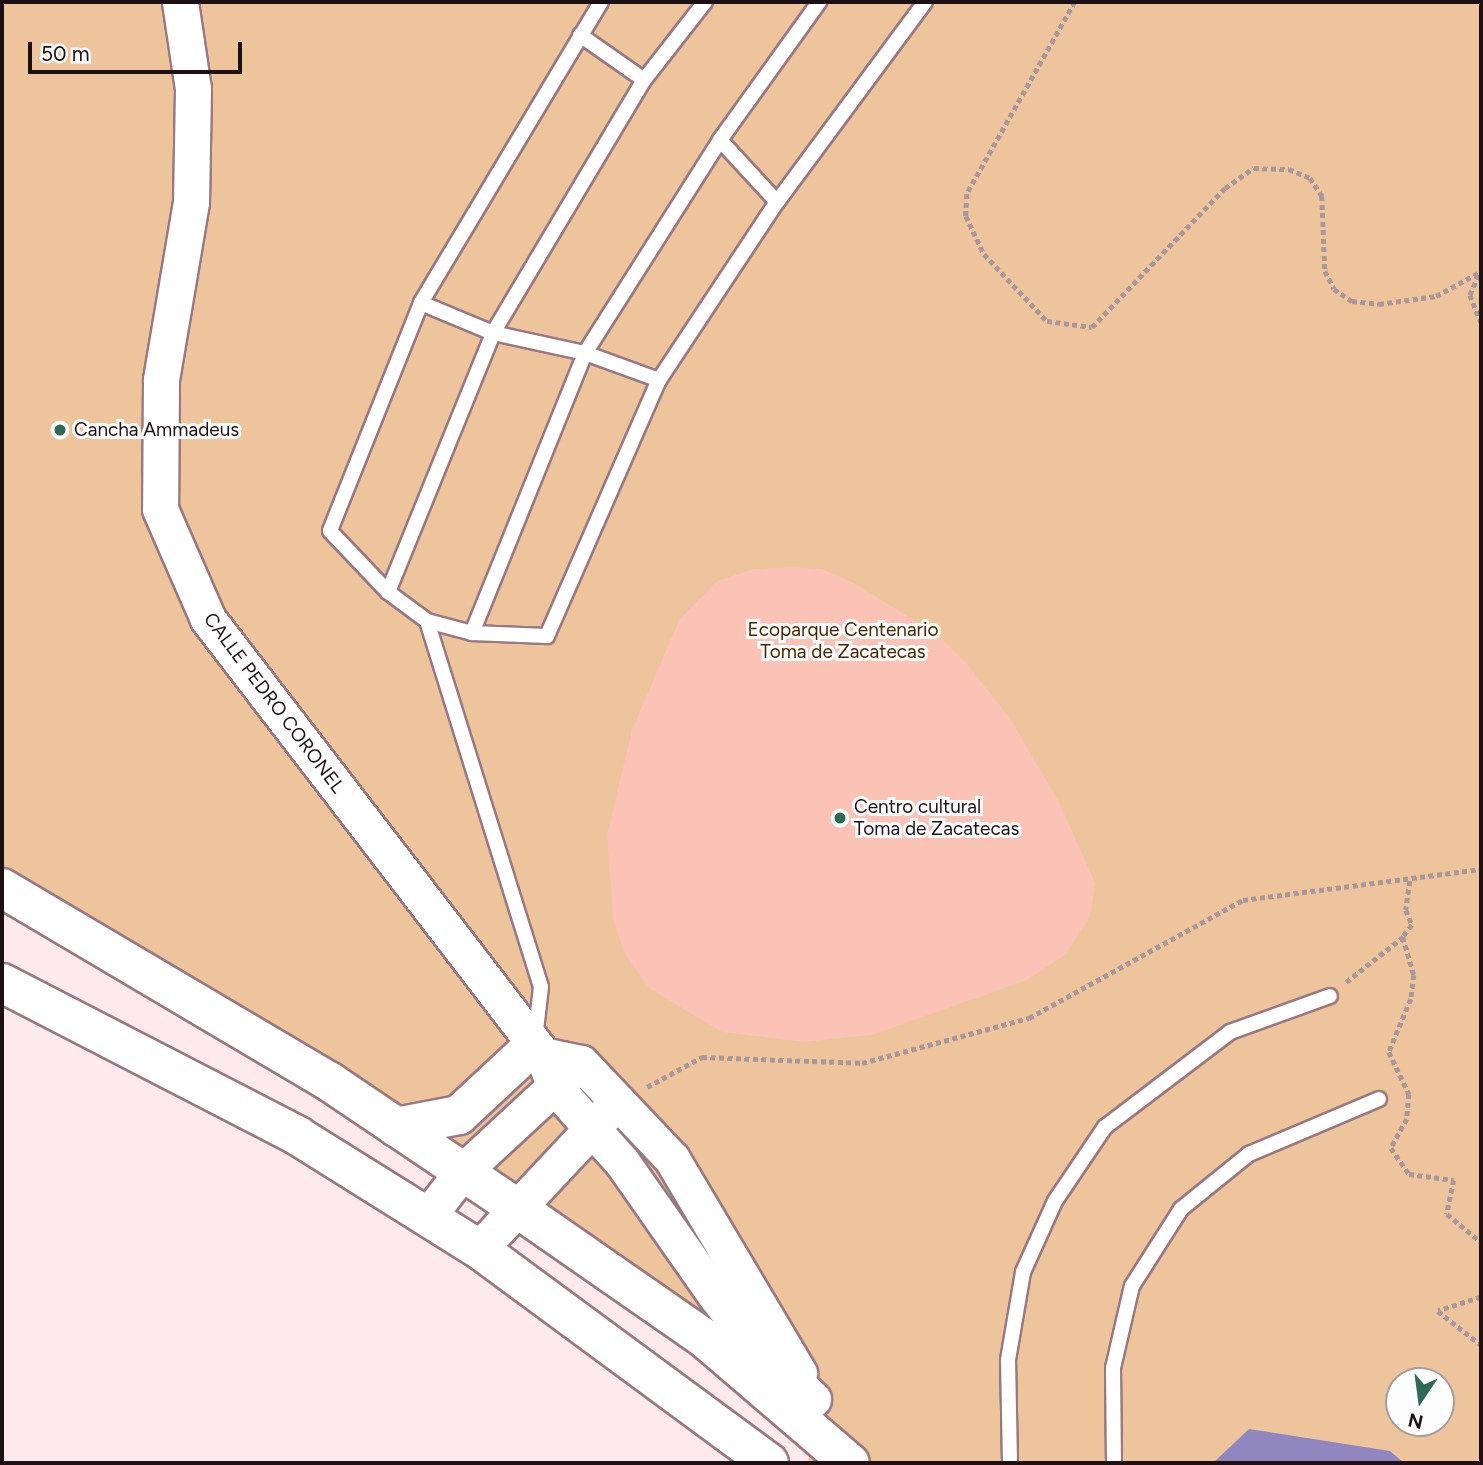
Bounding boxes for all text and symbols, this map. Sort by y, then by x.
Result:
scale bar [32,28,245,72]
text: 50 m [41,41,90,66]
place label: Cancha Ammadeus [74,419,239,441]
marker: Cancha Ammadeus [52,422,68,438]
street label: CALLE PEDRO CORONEL [199,608,349,798]
park label: Ecoparque Centenario Toma de Zacatecas [748,619,938,663]
place label: Centro cultural Toma de Zacatecas [854,796,1019,840]
marker: Centro cultural Toma de Zacatecas [832,810,848,826]
north arrow [1385,1367,1455,1437]
text: N [1406,1408,1425,1434]

